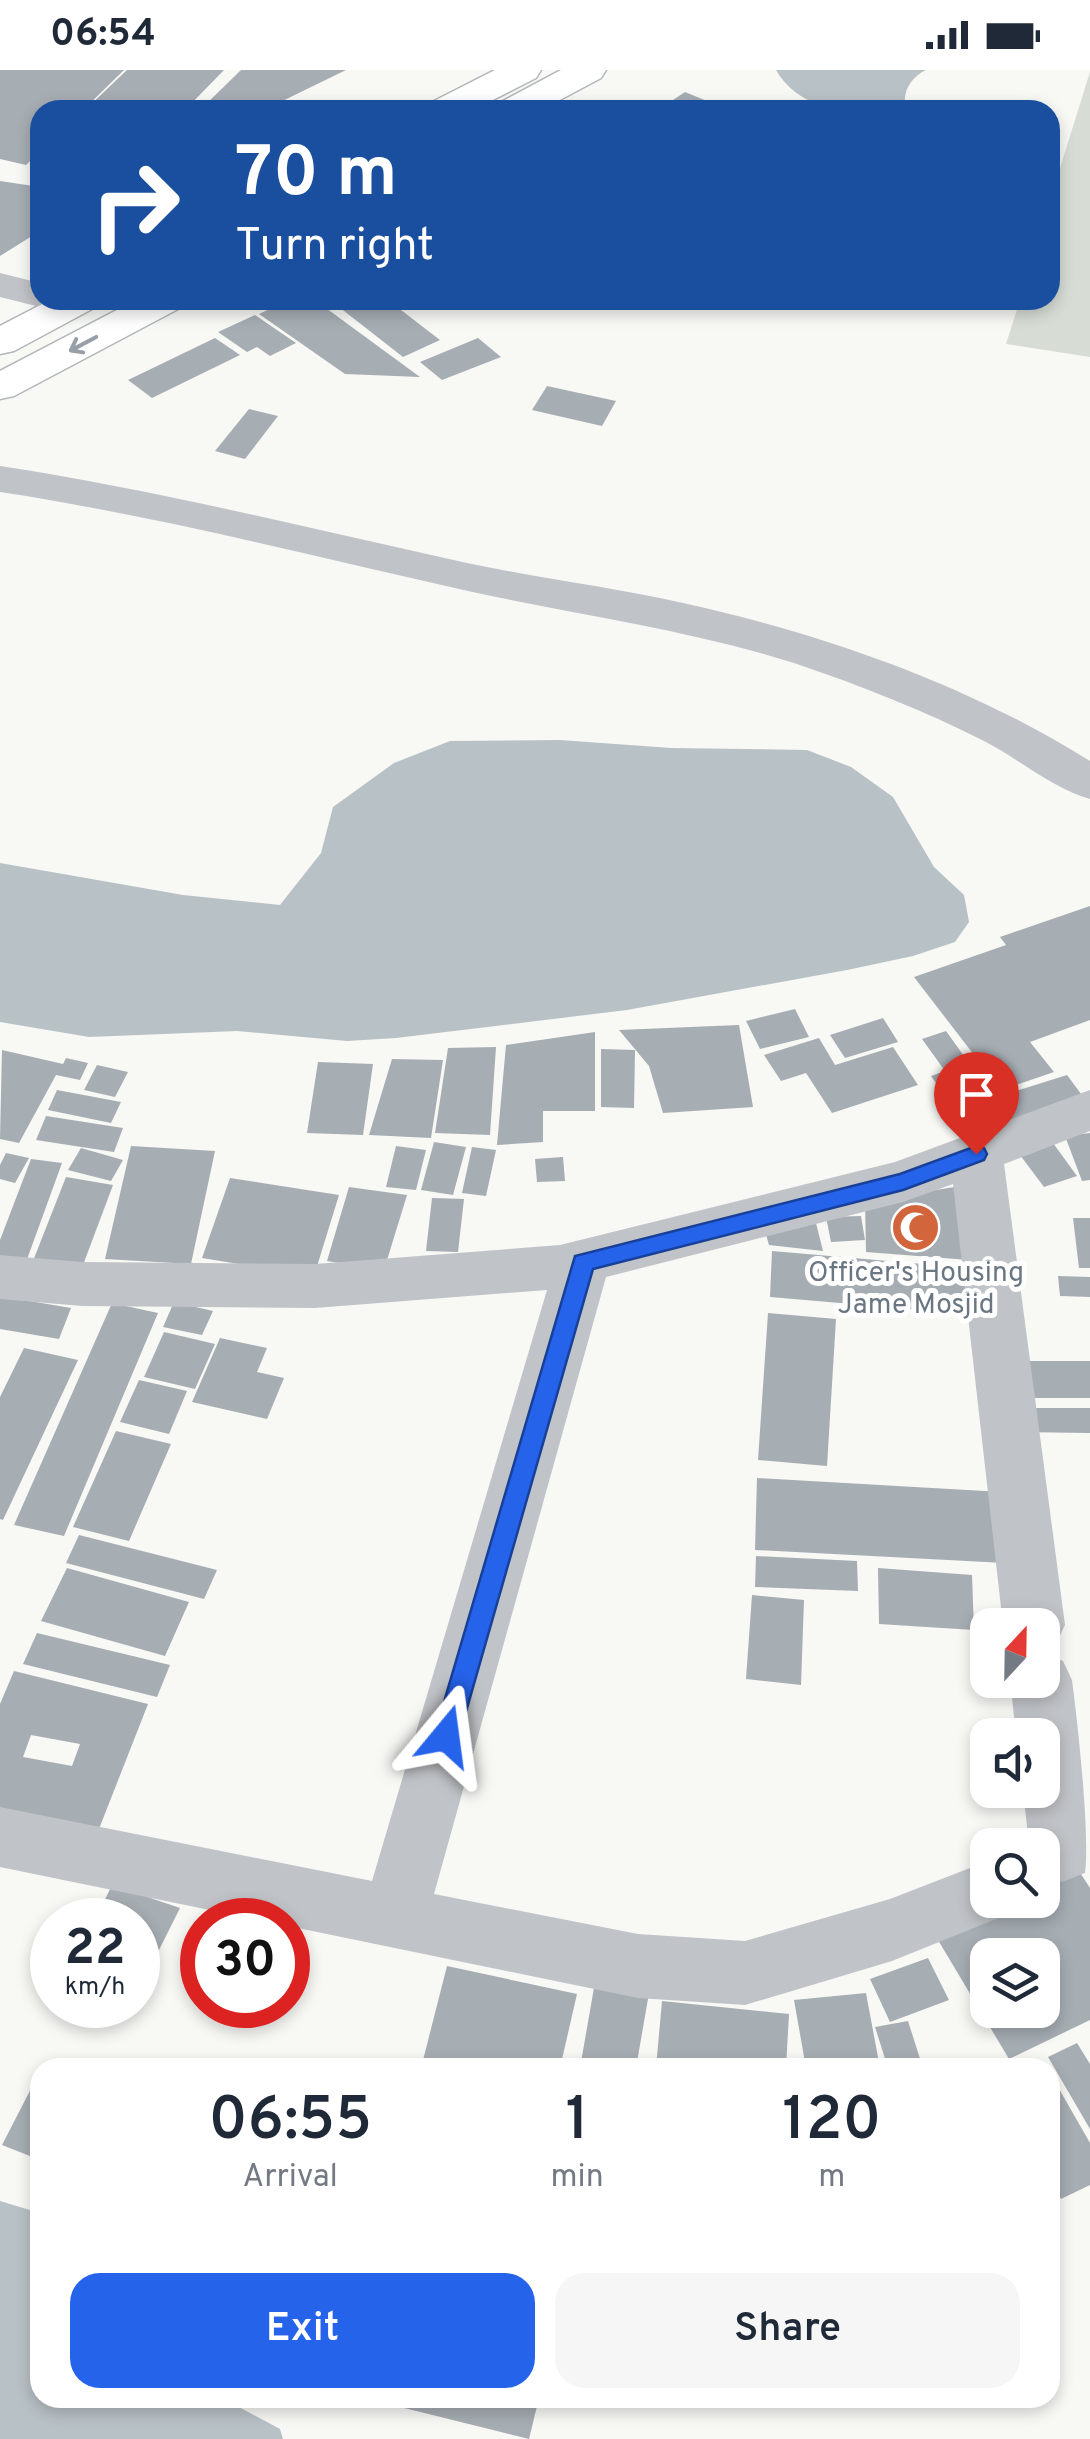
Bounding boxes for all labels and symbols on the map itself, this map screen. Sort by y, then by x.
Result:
one-way arrow [69,334,99,354]
pin [934,1052,1019,1155]
mosque icon: Officer's Housing Jame Mosjid [890,1201,942,1253]
place label: Officer's Housing Jame Mosjid [808,1256,1024,1324]
north arrow [970,1608,1060,1698]
position arrow [394,1684,498,1788]
speed limit sign: 30 [180,1898,310,2028]

